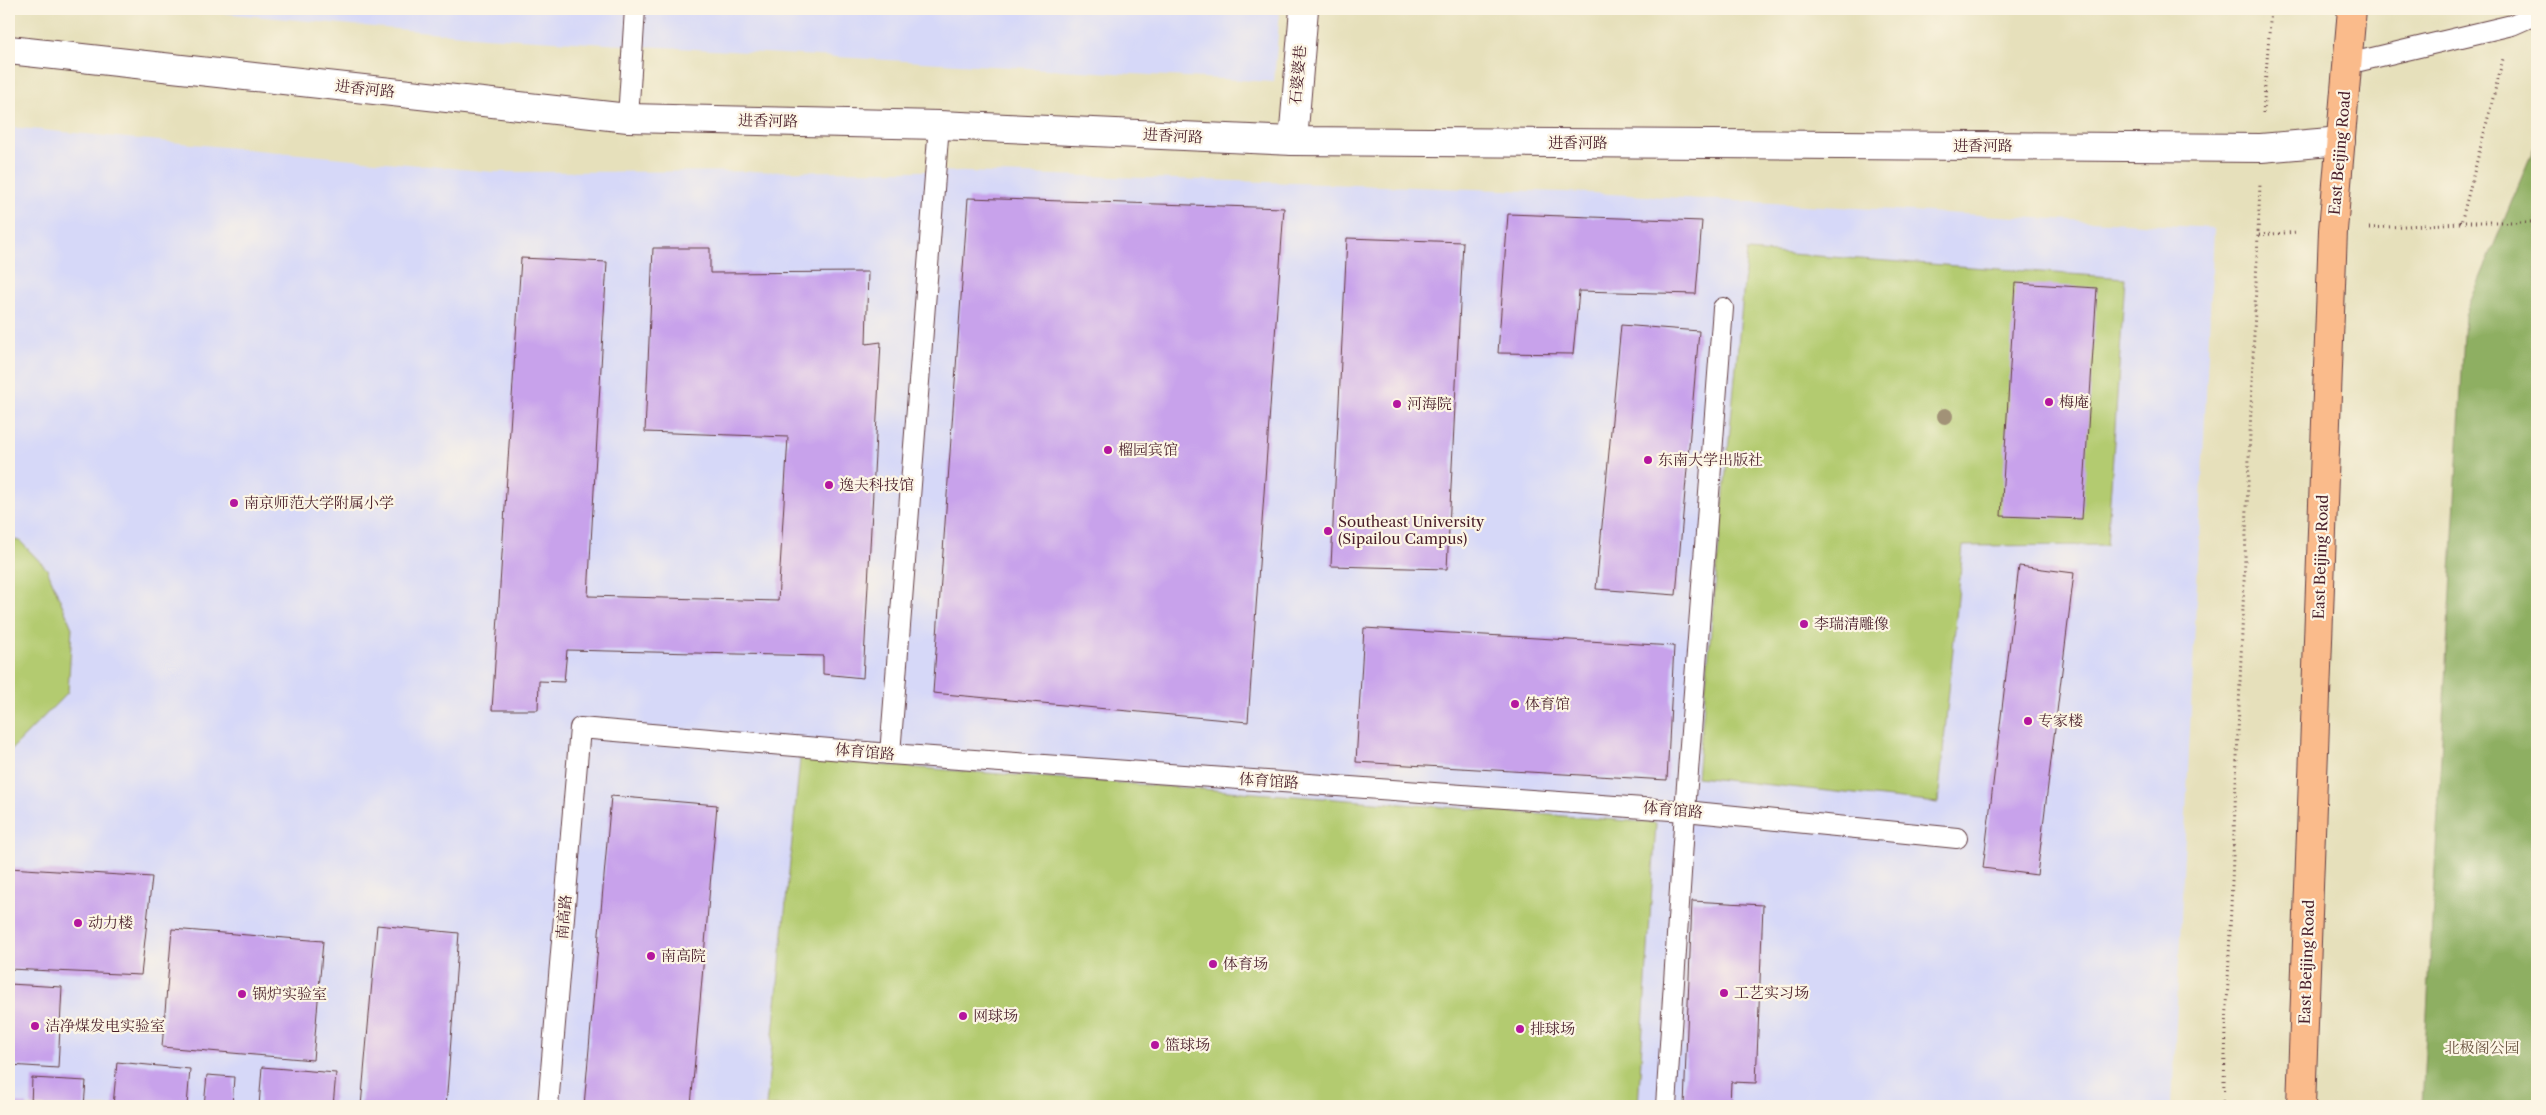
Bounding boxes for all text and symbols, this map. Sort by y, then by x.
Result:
street label: 石婆婆巷 [1285,44,1310,106]
street label: 进香河路 [334,76,396,101]
street label: East Beijing Road [2325,90,2354,216]
street label: 进香河路 [738,110,798,131]
street label: 进香河路 [1143,124,1203,147]
street label: 进香河路 [1548,133,1608,152]
street label: 进香河路 [1953,136,2013,155]
place label: 梅庵 [2059,392,2089,411]
place label: 河海院 [1407,394,1452,413]
marker: 梅庵 [2043,396,2055,408]
marker: 河海院 [1391,398,1403,410]
place label: 榴园宾馆 [1118,440,1178,459]
marker: 榴园宾馆 [1102,444,1114,456]
place label: 东南大学出版社 [1658,450,1763,469]
marker: 东南大学出版社 [1642,454,1654,466]
place label: 逸夫科技馆 [839,475,914,494]
marker: 逸夫科技馆 [823,479,835,491]
place label: 南京师范大学附属小学 [244,493,394,512]
street label: East Beijing Road [2309,494,2332,620]
marker: 南京师范大学附属小学 [228,497,240,509]
place label: Southeast University (Sipailou Campus) [1338,512,1485,548]
marker: Southeast University (Sipailou Campus) [1322,525,1334,537]
place label: 李瑞清雕像 [1814,614,1889,633]
marker: 李瑞清雕像 [1798,618,1810,630]
place label: 体育馆 [1525,694,1570,713]
marker: 体育馆 [1509,698,1521,710]
place label: 专家楼 [2038,711,2083,730]
marker: 专家楼 [2022,715,2034,727]
street label: 体育馆路 [834,739,896,764]
street label: 体育馆路 [1238,769,1300,792]
street label: 体育馆路 [1642,797,1704,822]
street label: 南高路 [552,894,575,940]
street label: East Beijing Road [2295,899,2318,1025]
place label: 动力楼 [88,913,133,932]
marker: 动力楼 [72,917,84,929]
place label: 南高院 [661,946,706,965]
marker: 南高院 [645,950,657,962]
place label: 体育场 [1223,954,1268,973]
marker: 体育场 [1207,958,1219,970]
place label: 工艺实习场 [1734,983,1809,1002]
place label: 锅炉实验室 [252,984,327,1003]
marker: 工艺实习场 [1718,987,1730,999]
marker: 锅炉实验室 [236,988,248,1000]
place label: 网球场 [973,1006,1018,1025]
marker: 网球场 [957,1010,969,1022]
place label: 洁净煤发电实验室 [45,1016,165,1035]
place label: 排球场 [1530,1019,1575,1038]
marker: 洁净煤发电实验室 [29,1020,41,1032]
marker: 排球场 [1514,1023,1526,1035]
place label: 篮球场 [1165,1035,1210,1054]
park label: 北极阁公园 [2444,1038,2520,1057]
marker: 篮球场 [1149,1039,1161,1051]

